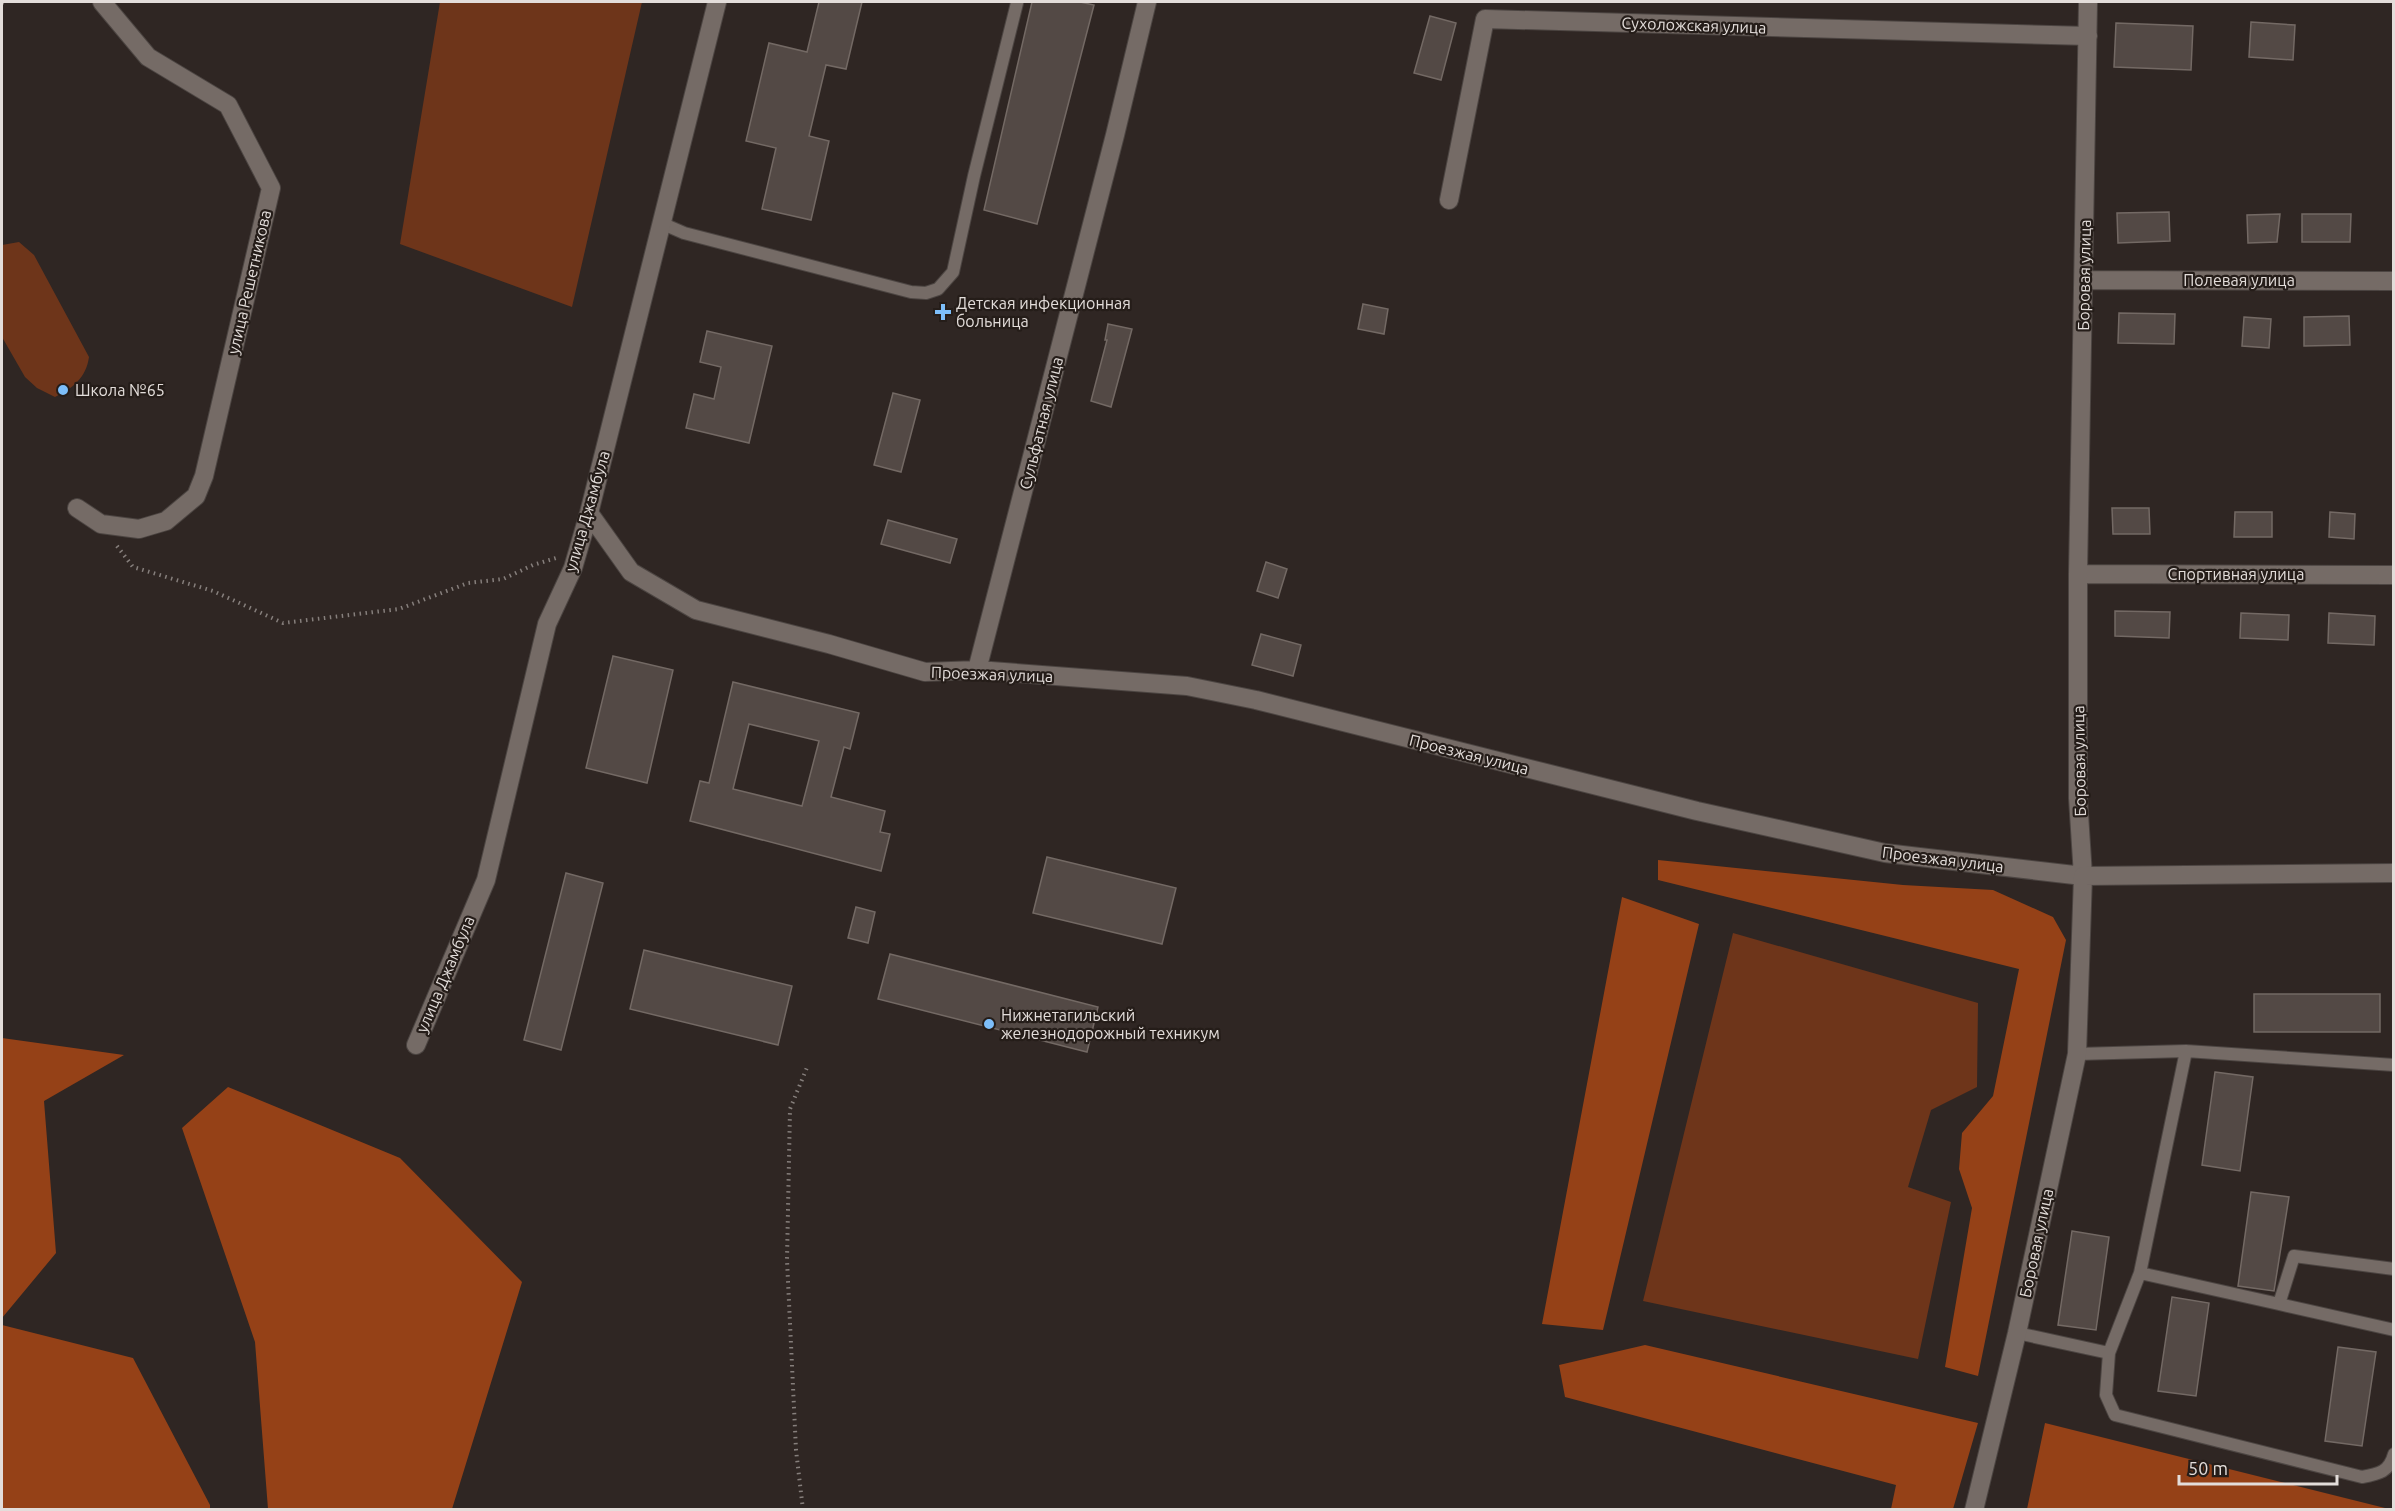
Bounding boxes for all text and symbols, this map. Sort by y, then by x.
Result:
street label: Сухоложская улица [1621,13,1767,37]
street label: улица Решетникова [224,208,274,356]
street label: Боровая улица [2074,219,2094,331]
street label: Полевая улица [2183,271,2295,289]
place label: Детская инфекционная больница [956,294,1131,330]
marker: Детская инфекционная больница [934,303,952,321]
street label: Сульфатная улица [1016,355,1066,491]
place label: Школа №65 [75,381,165,399]
marker: Школа №65 [56,383,70,397]
street label: улица Джамбула [561,448,613,574]
street label: Спортивная улица [2168,565,2304,583]
street label: Проезжая улица [931,663,1053,685]
street label: Боровая улица [2069,705,2089,817]
street label: Проезжая улица [1407,730,1531,778]
street label: Проезжая улица [1881,843,2005,875]
street label: улица Джамбула [412,913,478,1035]
place label: Нижнетагильский железнодорожный техникум [1001,1006,1220,1042]
marker: Нижнетагильский железнодорожный техникум [982,1017,996,1031]
street label: Боровая улица [2016,1187,2056,1299]
scale bar [2179,1448,2336,1486]
text: 50 m [2188,1458,2228,1478]

